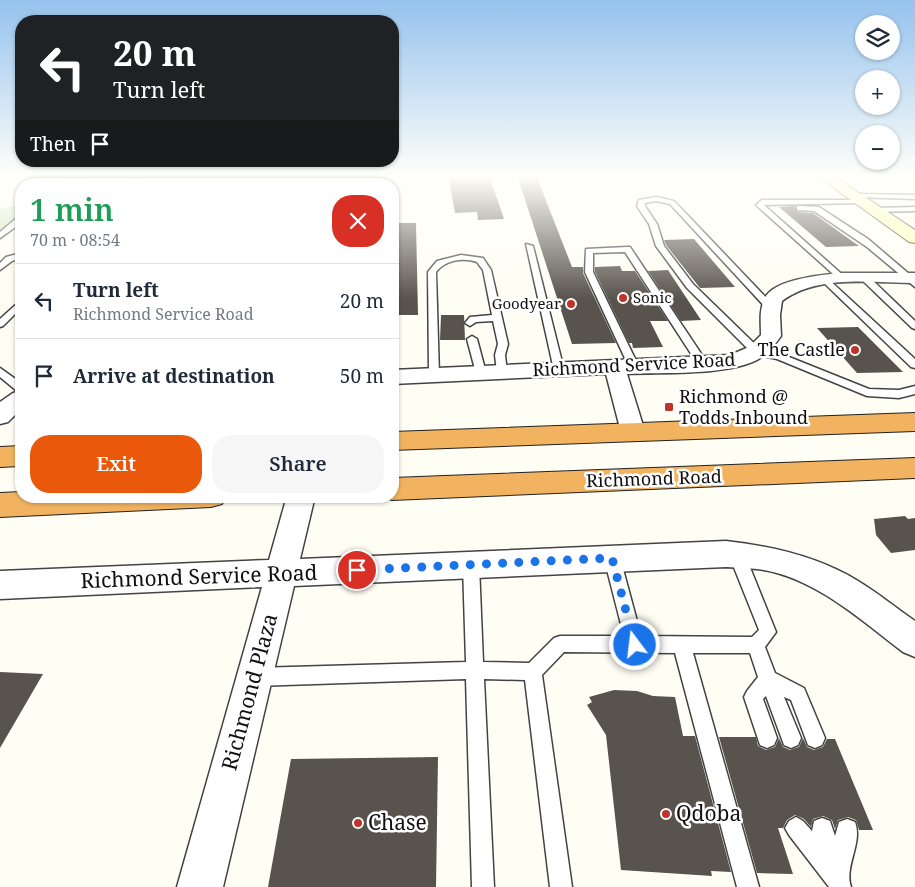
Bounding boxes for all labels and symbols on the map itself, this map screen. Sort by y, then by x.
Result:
place label: Sonic [633,287,672,307]
marker: Sonic [617,292,629,304]
place label: Goodyear [492,293,561,313]
marker: Goodyear [565,298,577,310]
place label: The Castle [757,337,845,361]
marker: The Castle [849,344,861,356]
street label: Richmond Service Road [532,347,736,381]
place label: Richmond @ Todds Inbound [679,384,808,429]
marker: Richmond @ Todds Inbound [663,401,675,413]
street label: Richmond Road [586,464,722,492]
pin [336,549,378,591]
street label: Richmond Service Road [80,558,318,594]
street label: Richmond Plaza [215,610,283,773]
position arrow [608,618,660,670]
place label: Qdoba [676,799,741,827]
place label: Chase [368,808,427,836]
marker: Qdoba [660,808,672,820]
marker: Chase [352,817,364,829]

